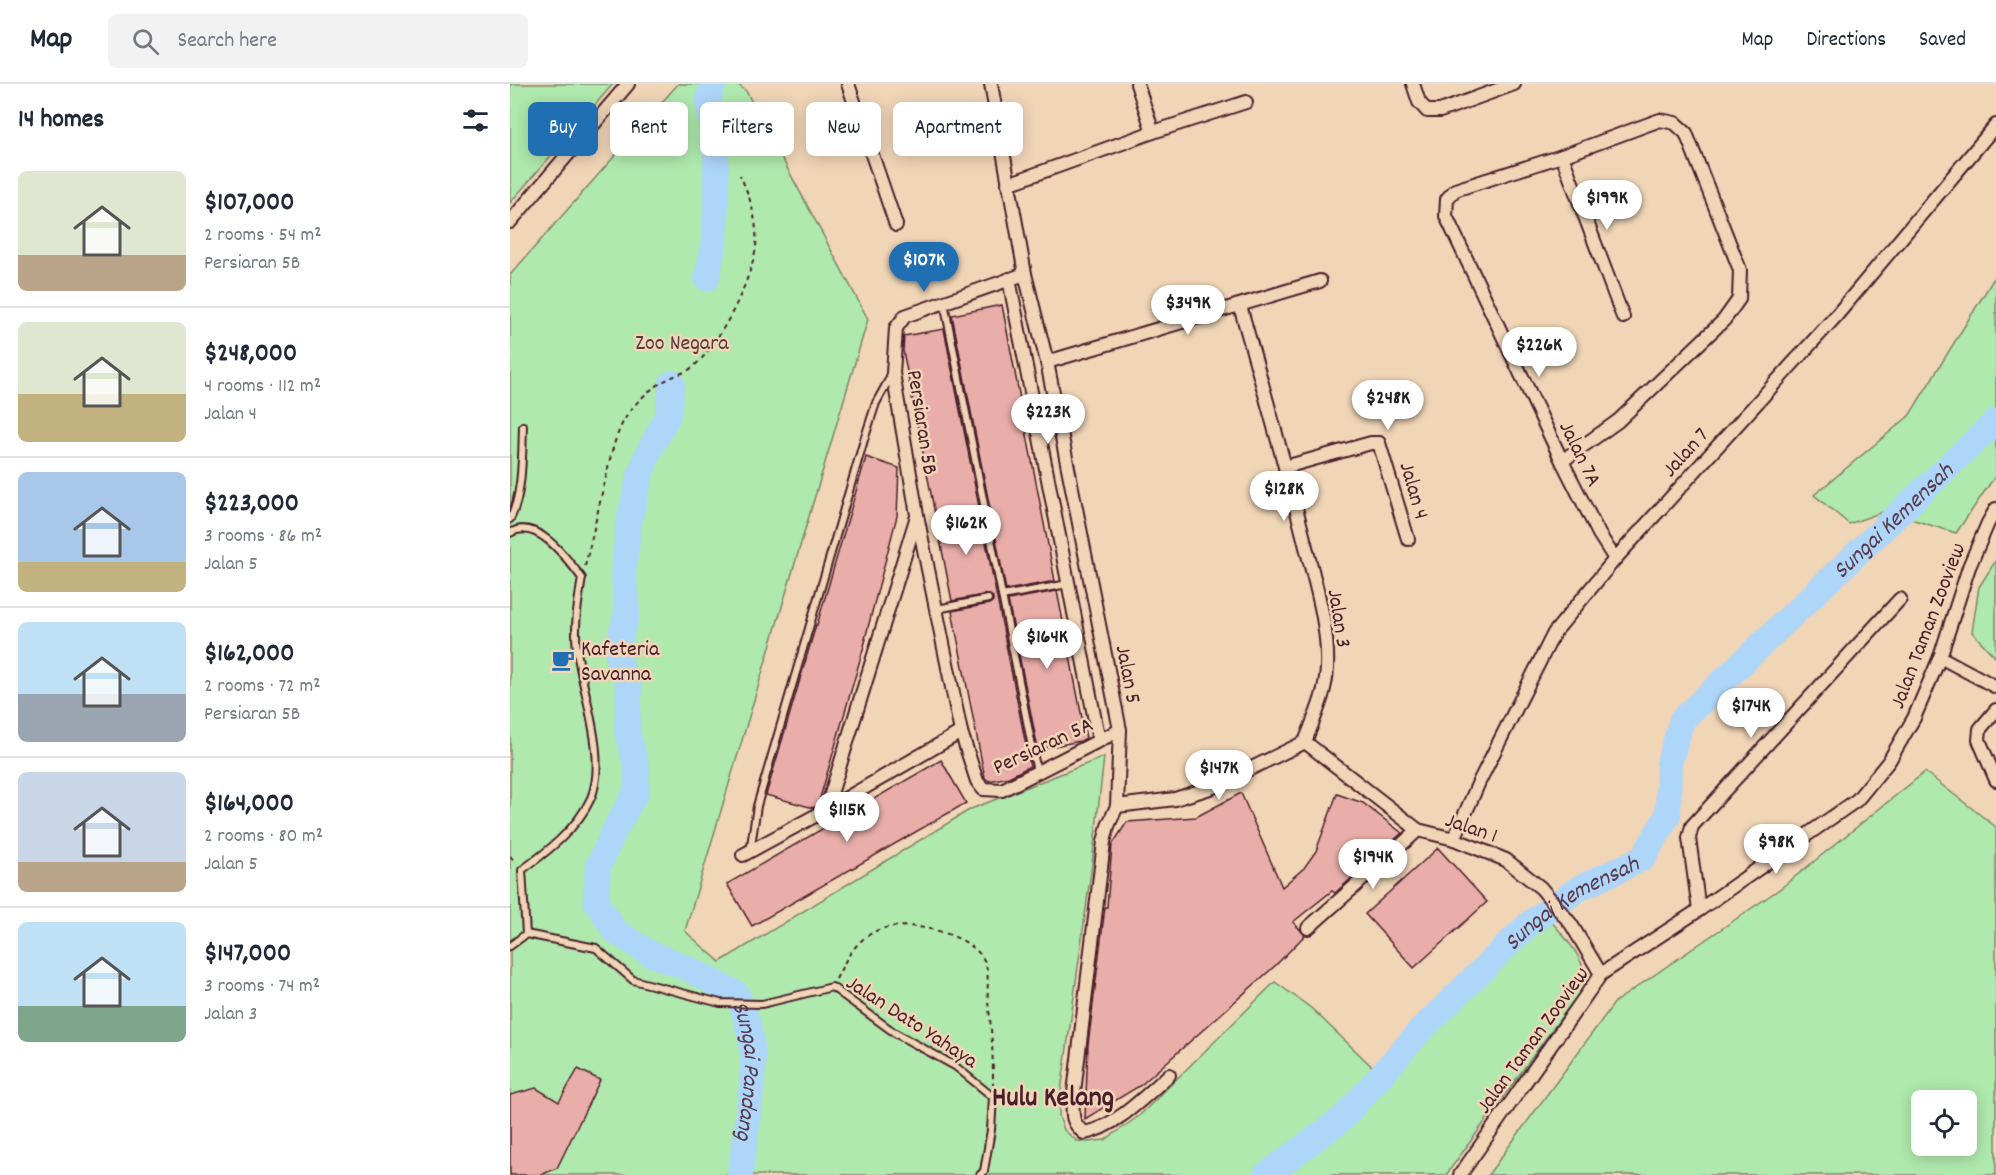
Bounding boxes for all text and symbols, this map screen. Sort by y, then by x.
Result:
search box [108,14,528,68]
text: Map [30,21,72,61]
icon: search [129,25,162,58]
text: Search here [177,26,277,57]
text: Map [1742,26,1773,56]
text: Directions [1806,26,1886,56]
text: Saved [1919,26,1966,56]
text: 14 homes [18,102,104,139]
chip: Buy [528,102,598,156]
chip: Rent [610,102,688,156]
chip: Filters [700,102,794,156]
chip: New [806,102,881,156]
chip: Apartment [893,102,1023,156]
icon: filters [459,104,492,137]
pin: $199K [1565,180,1649,231]
text: $107,000 [204,185,294,222]
text: $199K [1586,185,1628,213]
icon: home [66,195,138,267]
text: 2 rooms · 54 m² [204,222,322,250]
pin: $107K [882,242,966,293]
text: $107K [903,247,945,275]
text: Persiaran 5B [204,250,300,278]
pin: $349K [1146,285,1230,336]
text: $349K [1165,290,1211,318]
pin: $226K [1497,327,1581,378]
park label: Zoo Negara [635,329,729,360]
text: $226K [1516,332,1562,360]
text: $248,000 [204,336,297,373]
icon: home [66,346,138,418]
street label: Persiaran 5B [897,368,944,477]
text: 4 rooms · 112 m² [204,373,321,401]
pin: $248K [1346,380,1430,431]
text: $248K [1366,385,1410,413]
pin: $223K [1006,394,1090,445]
text: $223K [1025,399,1071,427]
text: Jalan 4 [204,401,257,429]
street label: Jalan 7A [1550,416,1608,493]
street label: Jalan 7 [1656,422,1717,485]
water label: Sungai Kemensah [1826,455,1963,588]
street label: Jalan 4 [1390,459,1436,523]
pin: $128K [1242,471,1326,522]
text: $128K [1264,476,1304,504]
text: $223,000 [204,486,299,523]
icon: home [66,496,138,568]
pin: $162K [924,505,1008,556]
text: $162K [945,510,987,538]
text: 3 rooms · 86 m² [204,523,322,551]
street label: Jalan Taman Zooview [1883,539,1975,714]
text: Jalan 5 [204,551,258,579]
street label: Jalan 3 [1318,587,1357,650]
pin: $164K [1005,619,1089,670]
text: $164K [1026,624,1068,652]
place label: Kafeteria Savanna [581,635,660,691]
text: $162,000 [204,636,294,673]
street label: Jalan 5 [1106,643,1147,707]
icon: home [66,646,138,718]
cafe icon: Kafeteria Savanna [550,647,576,673]
text: 2 rooms · 72 m² [204,673,320,701]
pin: $174K [1709,688,1793,739]
text: $174K [1731,693,1771,721]
text: Persiaran 5B [204,701,300,729]
street label: Persiaran 5A [988,710,1099,784]
pin: $147K [1177,750,1261,801]
text: $147K [1199,755,1239,783]
text: $164,000 [204,786,294,823]
pin: $115K [805,792,889,843]
icon: home [66,796,138,868]
text: $115K [828,797,866,825]
street label: Jalan 1 [1440,806,1501,853]
text: 2 rooms · 80 m² [204,823,323,851]
pin: $98K [1740,824,1812,875]
text: $98K [1758,829,1794,857]
pin: $194K [1331,839,1415,890]
text: $194K [1352,844,1394,872]
water label: Sungai Kemensah [1497,848,1646,960]
text: Jalan 5 [204,851,258,879]
text: $147,000 [204,936,291,973]
icon: home [66,946,138,1018]
street label: Jalan Taman Zooview [1470,961,1598,1121]
street label: Jalan Dato Yahaya [839,969,984,1078]
text: 3 rooms · 74 m² [204,973,320,1001]
water label: Sungai Pandang [721,997,767,1144]
text: Jalan 3 [204,1001,258,1029]
district label: Hulu Kelang [992,1080,1114,1120]
map controls [1911,1090,1977,1156]
button: locate [1911,1090,1977,1156]

